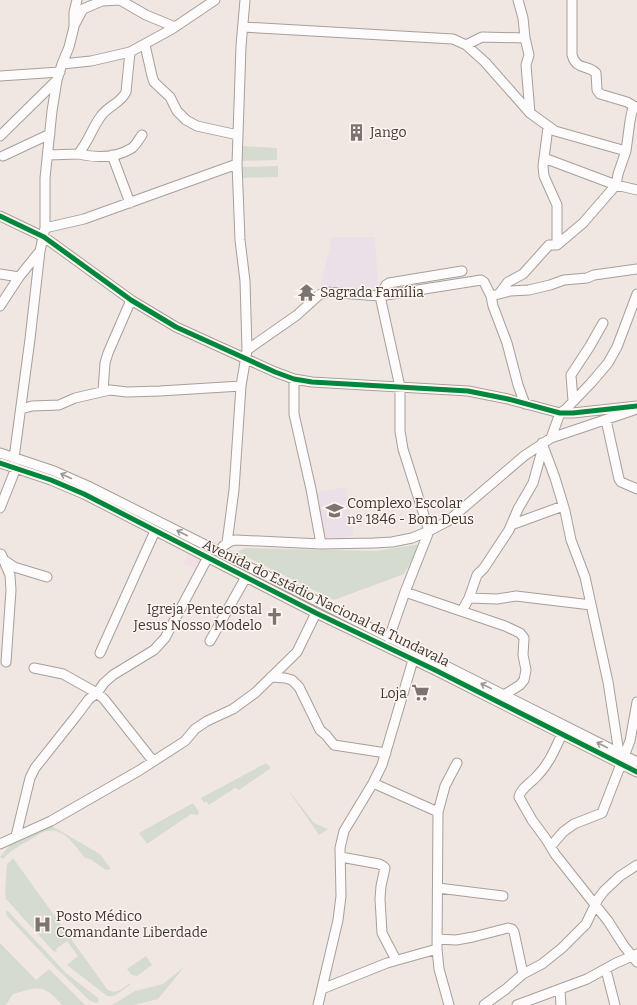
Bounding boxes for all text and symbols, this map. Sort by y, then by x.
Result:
building icon: Jango [347,122,367,142]
place label: Jango [369,124,407,141]
temple icon: Sagrada Família [297,282,317,302]
place label: Sagrada Família [320,284,424,301]
one-way arrow [60,472,72,479]
place label: Complexo Escolar nº 1846 - Bom Deus [347,495,474,528]
school or university icon: Complexo Escolar nº 1846 - Bom Deus [324,501,344,521]
one-way arrow [177,529,189,536]
street label: Avenida do Estádio Nacional da Tundavala [200,536,453,671]
place label: Igreja Pentecostal Jesus Nosso Modelo [133,601,262,634]
church icon: Igreja Pentecostal Jesus Nosso Modelo [265,607,285,627]
one-way arrow [480,682,492,689]
supermarket icon: Loja [410,683,430,703]
place label: Loja [380,685,407,702]
one-way arrow [596,740,608,748]
place label: Posto Médico Comandante Liberdade [56,908,208,941]
hospital icon: Posto Médico Comandante Liberdade [33,914,53,934]

